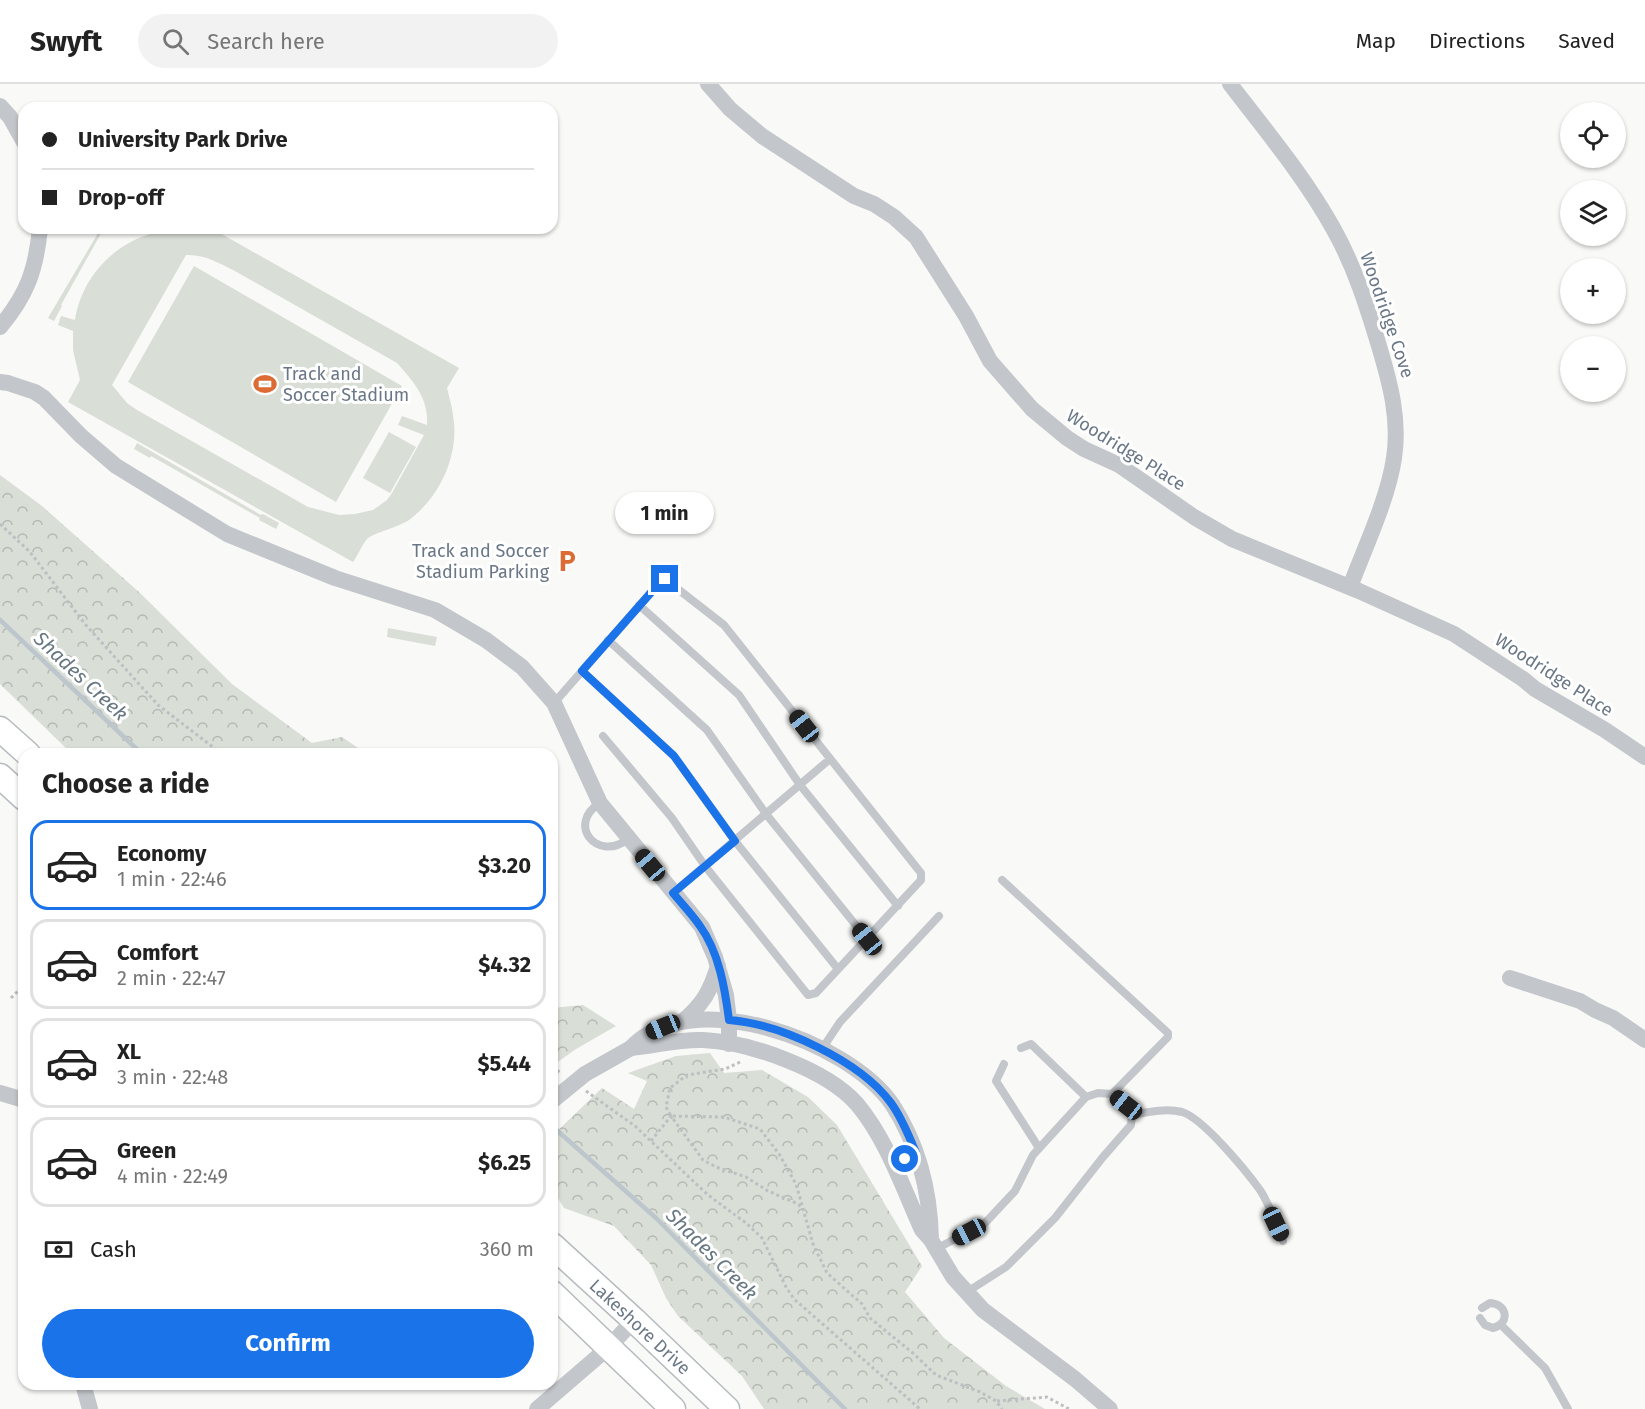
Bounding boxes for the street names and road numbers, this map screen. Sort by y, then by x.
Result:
street label: Woodridge Cove [1355,249,1419,381]
street label: Woodridge Place [1062,405,1190,495]
street label: Woodridge Place [1491,629,1617,721]
street label: Lakeshore Drive [585,1275,695,1379]

